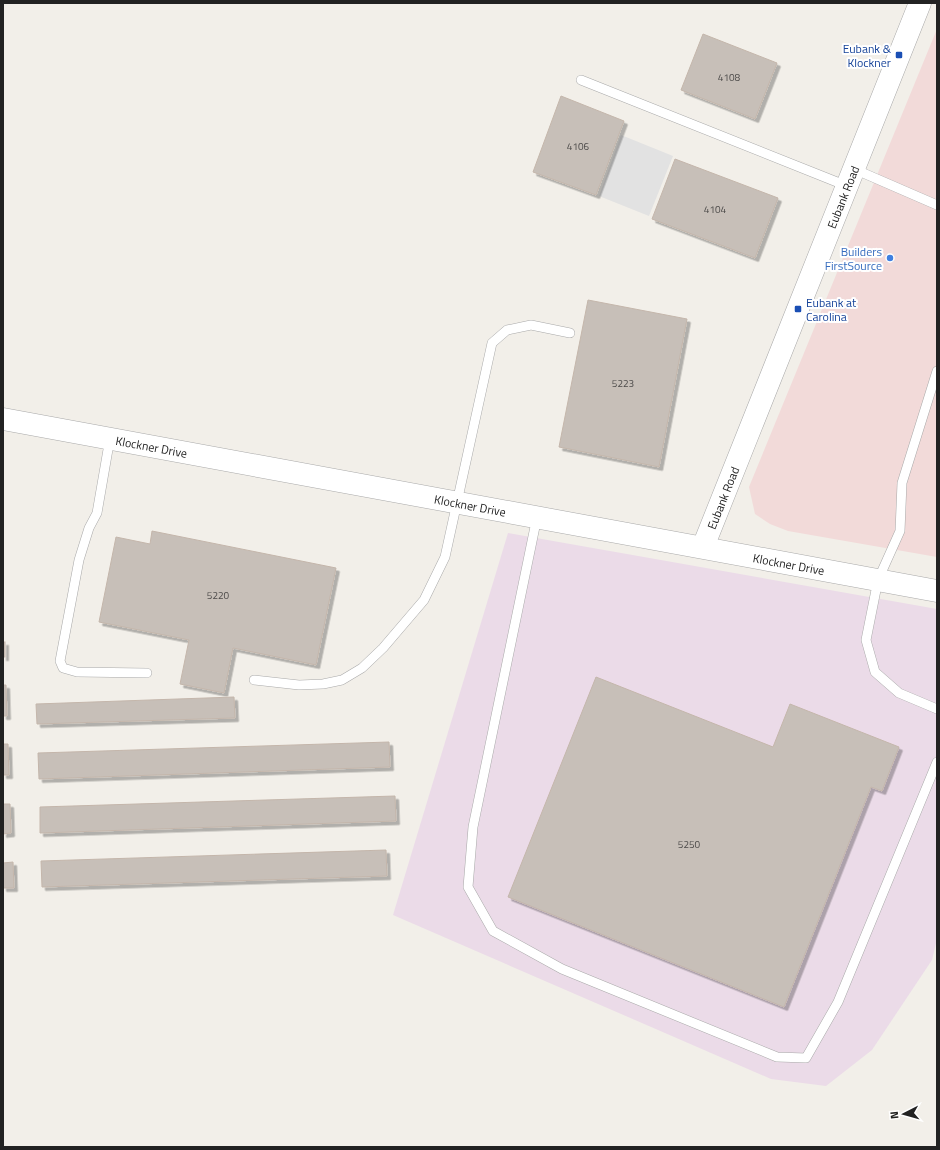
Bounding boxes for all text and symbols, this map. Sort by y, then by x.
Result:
place label: Eubank & Klockner [843,39,892,72]
marker: Eubank & Klockner [894,50,904,60]
house number: 4108 [718,70,741,85]
house number: 4106 [567,139,590,154]
street label: Eubank Road [822,163,864,231]
house number: 4104 [704,202,727,217]
place label: Builders FirstSource [825,242,882,275]
marker: Builders FirstSource [885,253,895,263]
place label: Eubank at Carolina [806,293,857,326]
marker: Eubank at Carolina [793,304,803,314]
house number: 5223 [612,376,634,391]
street label: Klockner Drive [114,430,189,462]
street label: Eubank Road [702,464,744,532]
street label: Klockner Drive [433,489,508,521]
street label: Klockner Drive [751,548,826,580]
house number: 5220 [207,588,230,603]
house number: 5250 [678,837,701,852]
north arrow [884,1094,924,1134]
text: N [886,1110,902,1120]

